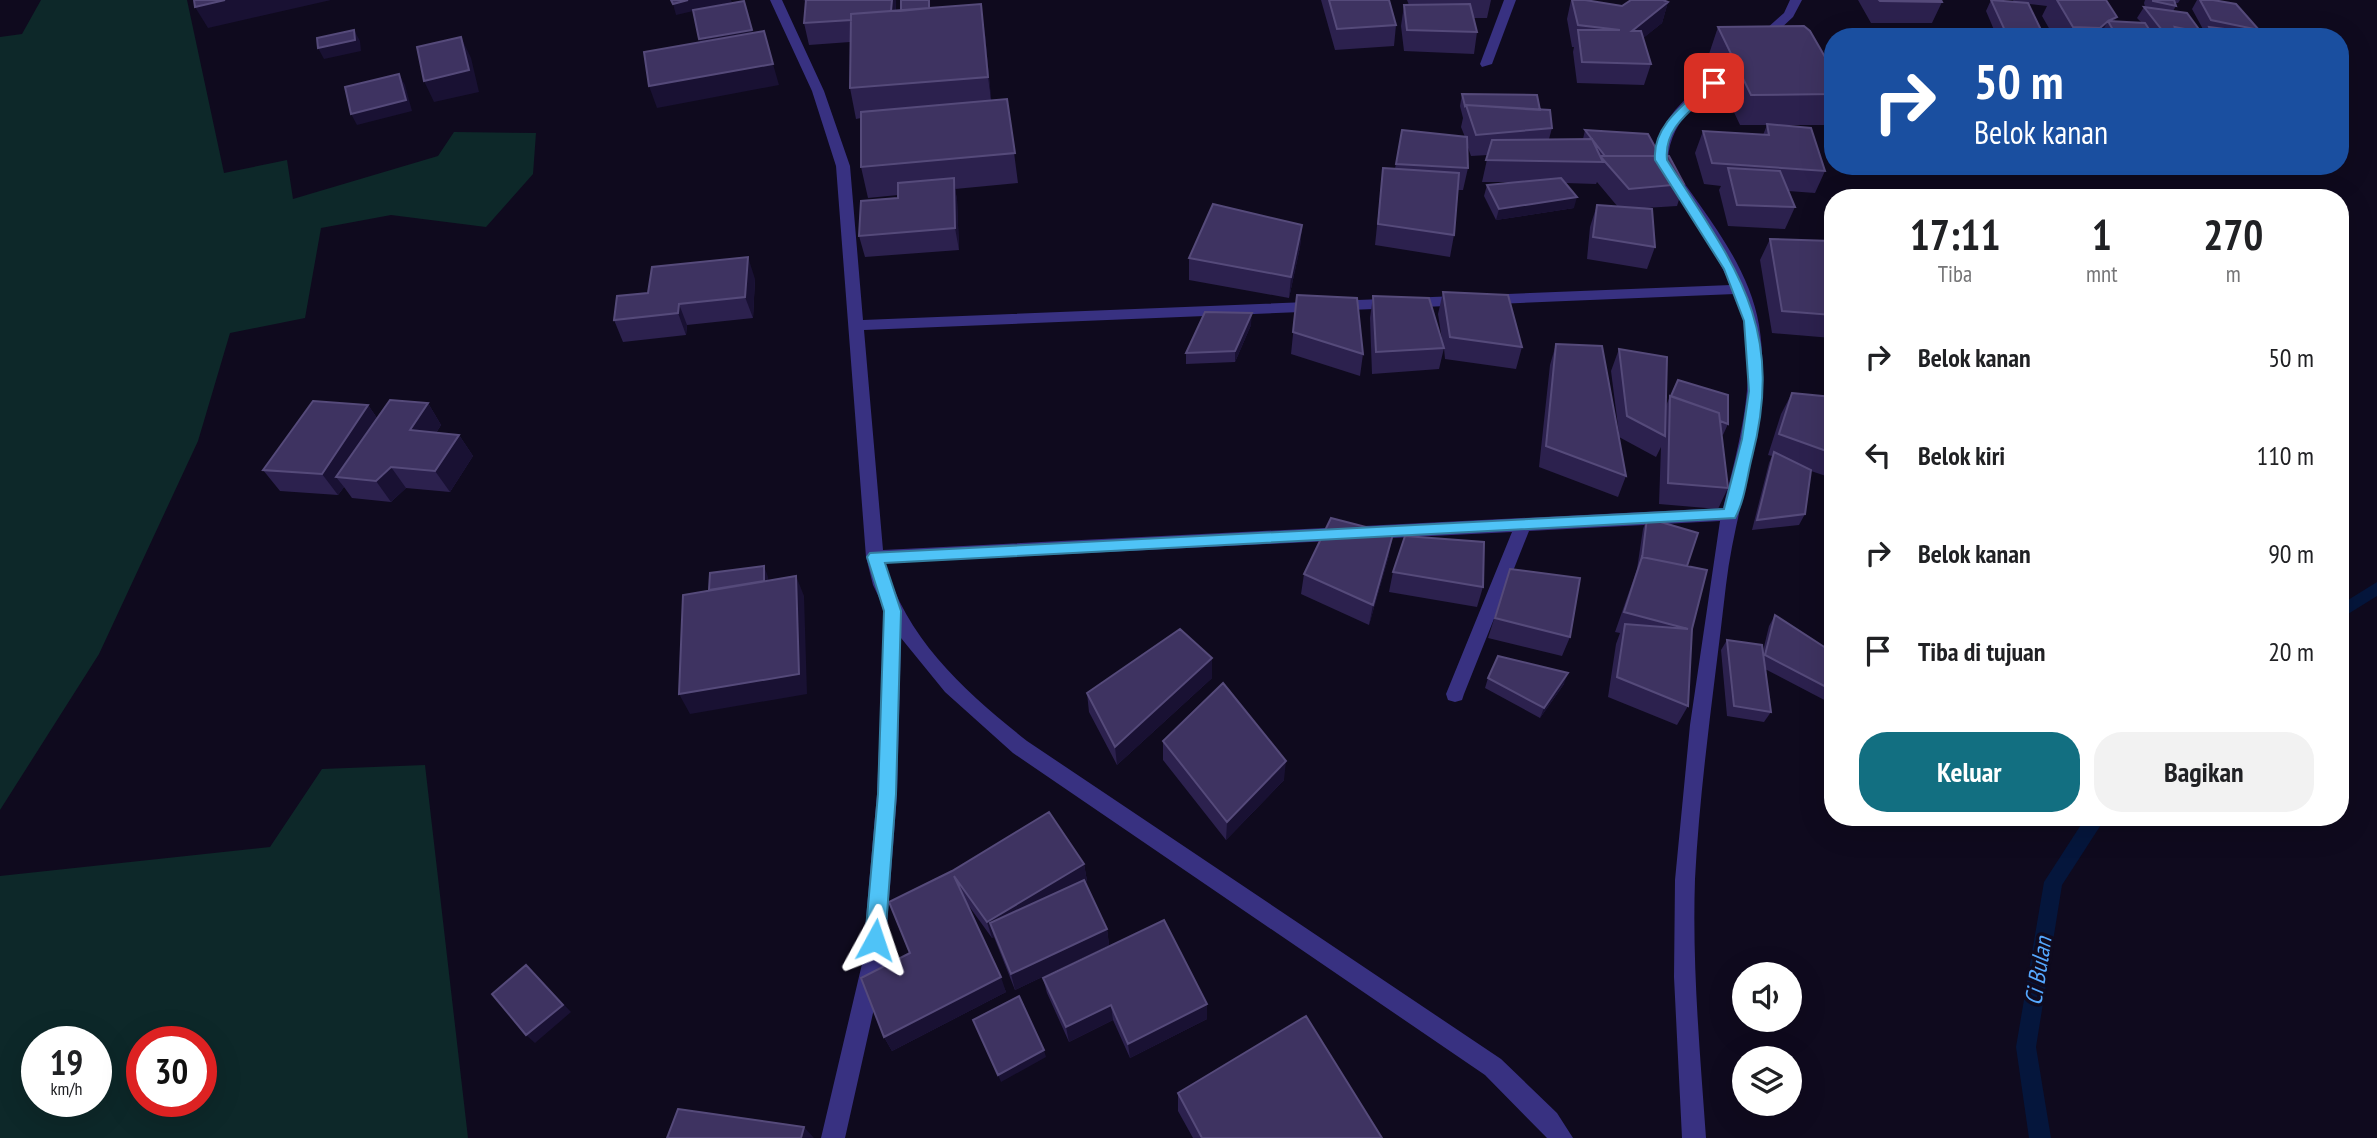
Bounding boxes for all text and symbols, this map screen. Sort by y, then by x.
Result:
text: 50 m [1974,49,2063,113]
pin [1684,53,1744,113]
icon: right [1859,56,1950,147]
icon: arrive [1695,64,1733,102]
text: Belok kanan [1974,111,2108,153]
text: 17:11 [1910,207,2000,262]
text: 1 [2092,207,2112,262]
text: 270 [2203,207,2263,262]
text: Tiba [1938,259,1972,288]
text: mnt [2086,259,2118,288]
text: m [2226,259,2241,288]
icon: right [1859,338,1897,376]
text: Belok kanan [1918,341,2031,374]
text: 50 m [2268,341,2314,374]
icon: left [1859,436,1897,474]
text: Belok kiri [1918,439,2005,472]
text: 110 m [2256,439,2314,472]
icon: right [1859,534,1897,572]
text: Belok kanan [1918,537,2031,570]
text: 90 m [2268,537,2314,570]
icon: arrive [1859,632,1897,670]
text: Tiba di tujuan [1918,635,2046,668]
text: 20 m [2268,635,2314,668]
button: Keluar [1859,732,2080,812]
button: Bagikan [2094,732,2314,812]
position arrow [838,903,912,977]
water label: Ci Bulan [2017,933,2059,1007]
map controls [1732,962,1802,1116]
button: sound [1732,962,1802,1032]
speed limit sign: 30 [126,1026,217,1117]
text: 19 [50,1039,83,1085]
button: layers [1732,1046,1802,1116]
text: km/h [51,1077,82,1100]

